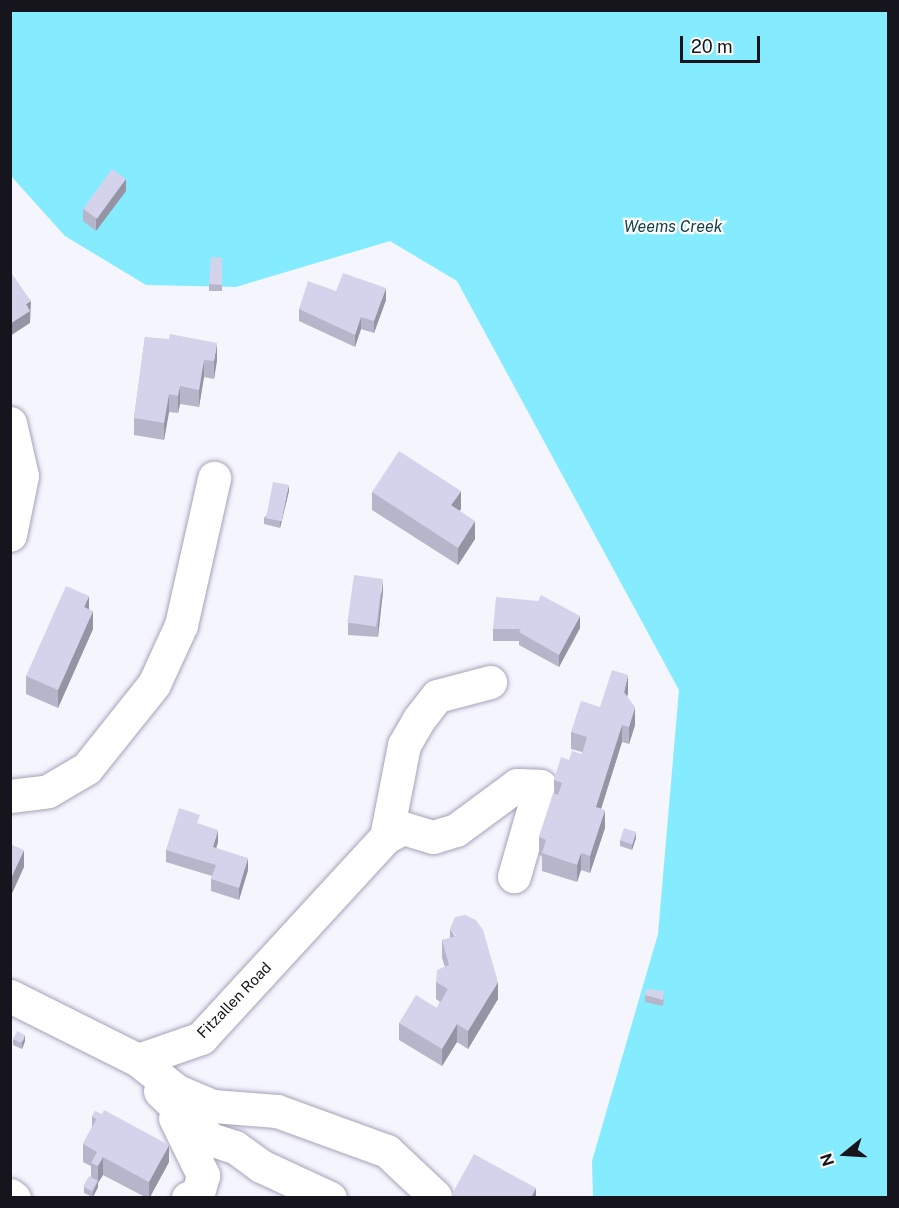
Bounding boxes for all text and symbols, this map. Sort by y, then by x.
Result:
scale bar [683,24,762,62]
text: 20 m [691,36,733,57]
water label: Weems Creek [624,217,722,237]
street label: Fitzallen Road [193,958,275,1042]
north arrow [815,1124,875,1184]
text: N [816,1151,838,1169]

